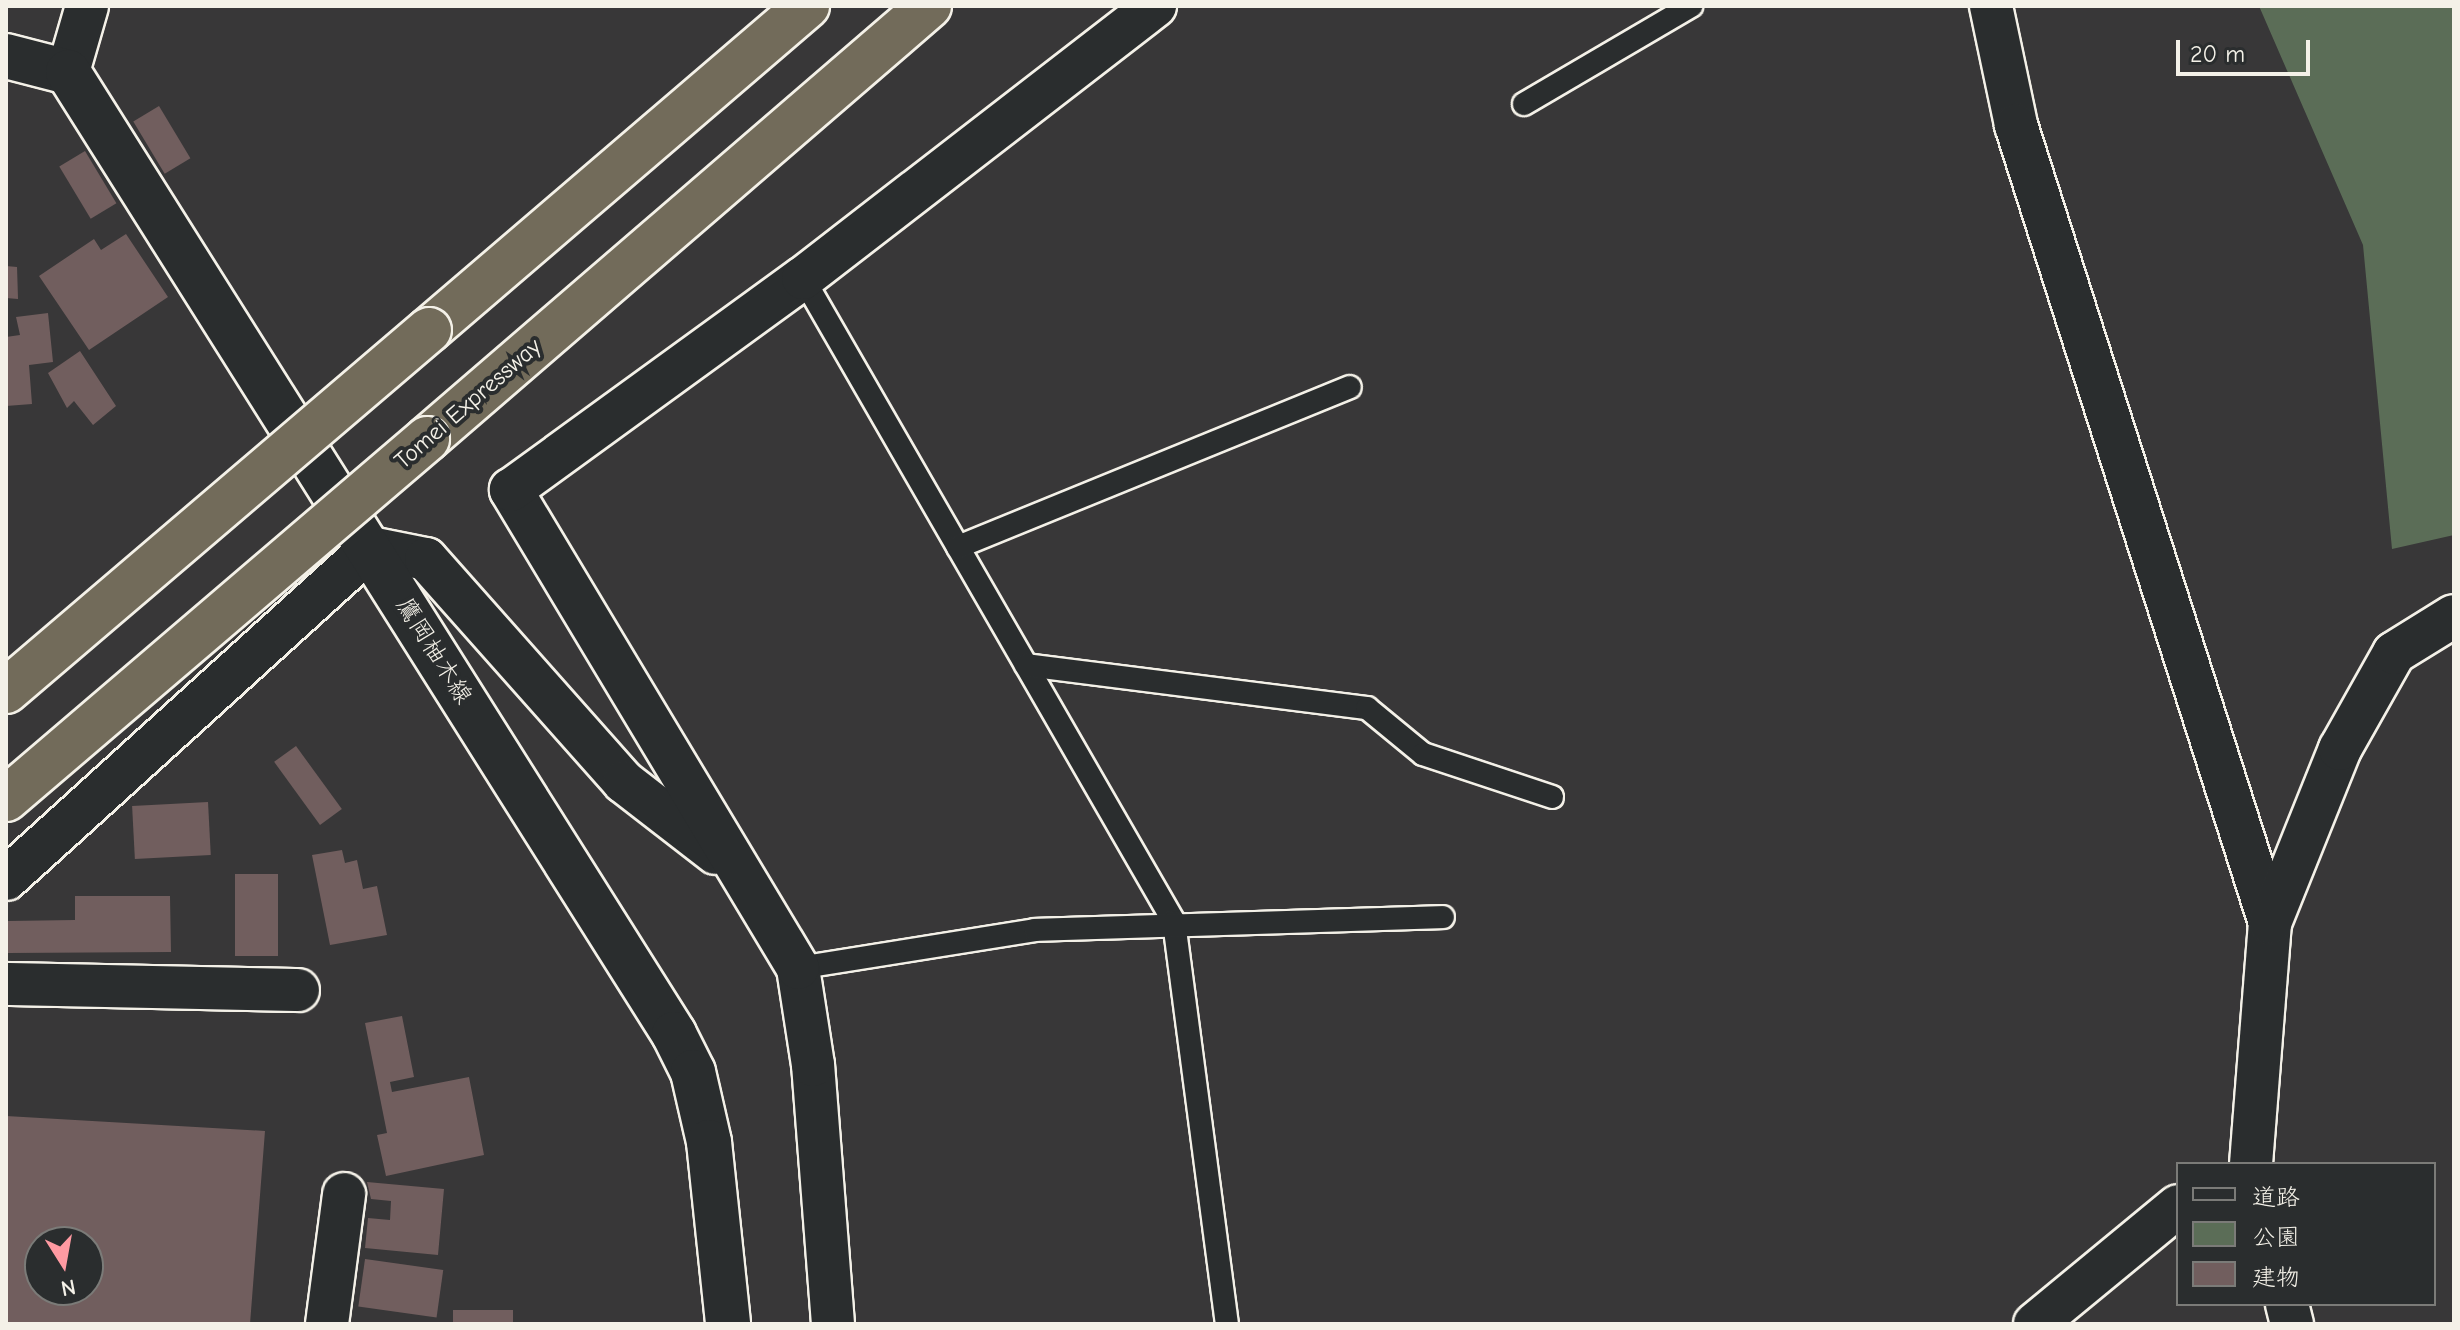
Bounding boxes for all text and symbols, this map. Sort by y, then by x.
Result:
scale bar [2180,24,2314,74]
text: 20 m [2190,40,2245,68]
street label: Tomei Expressway [389,332,547,476]
street label: 鷹岡柚木線 [390,592,478,710]
legend [2176,1162,2436,1306]
text: 道路 [2252,1183,2300,1211]
text: 公園 [2252,1223,2300,1251]
north arrow [24,1226,104,1306]
text: 建物 [2252,1263,2300,1291]
text: N [59,1273,78,1302]

